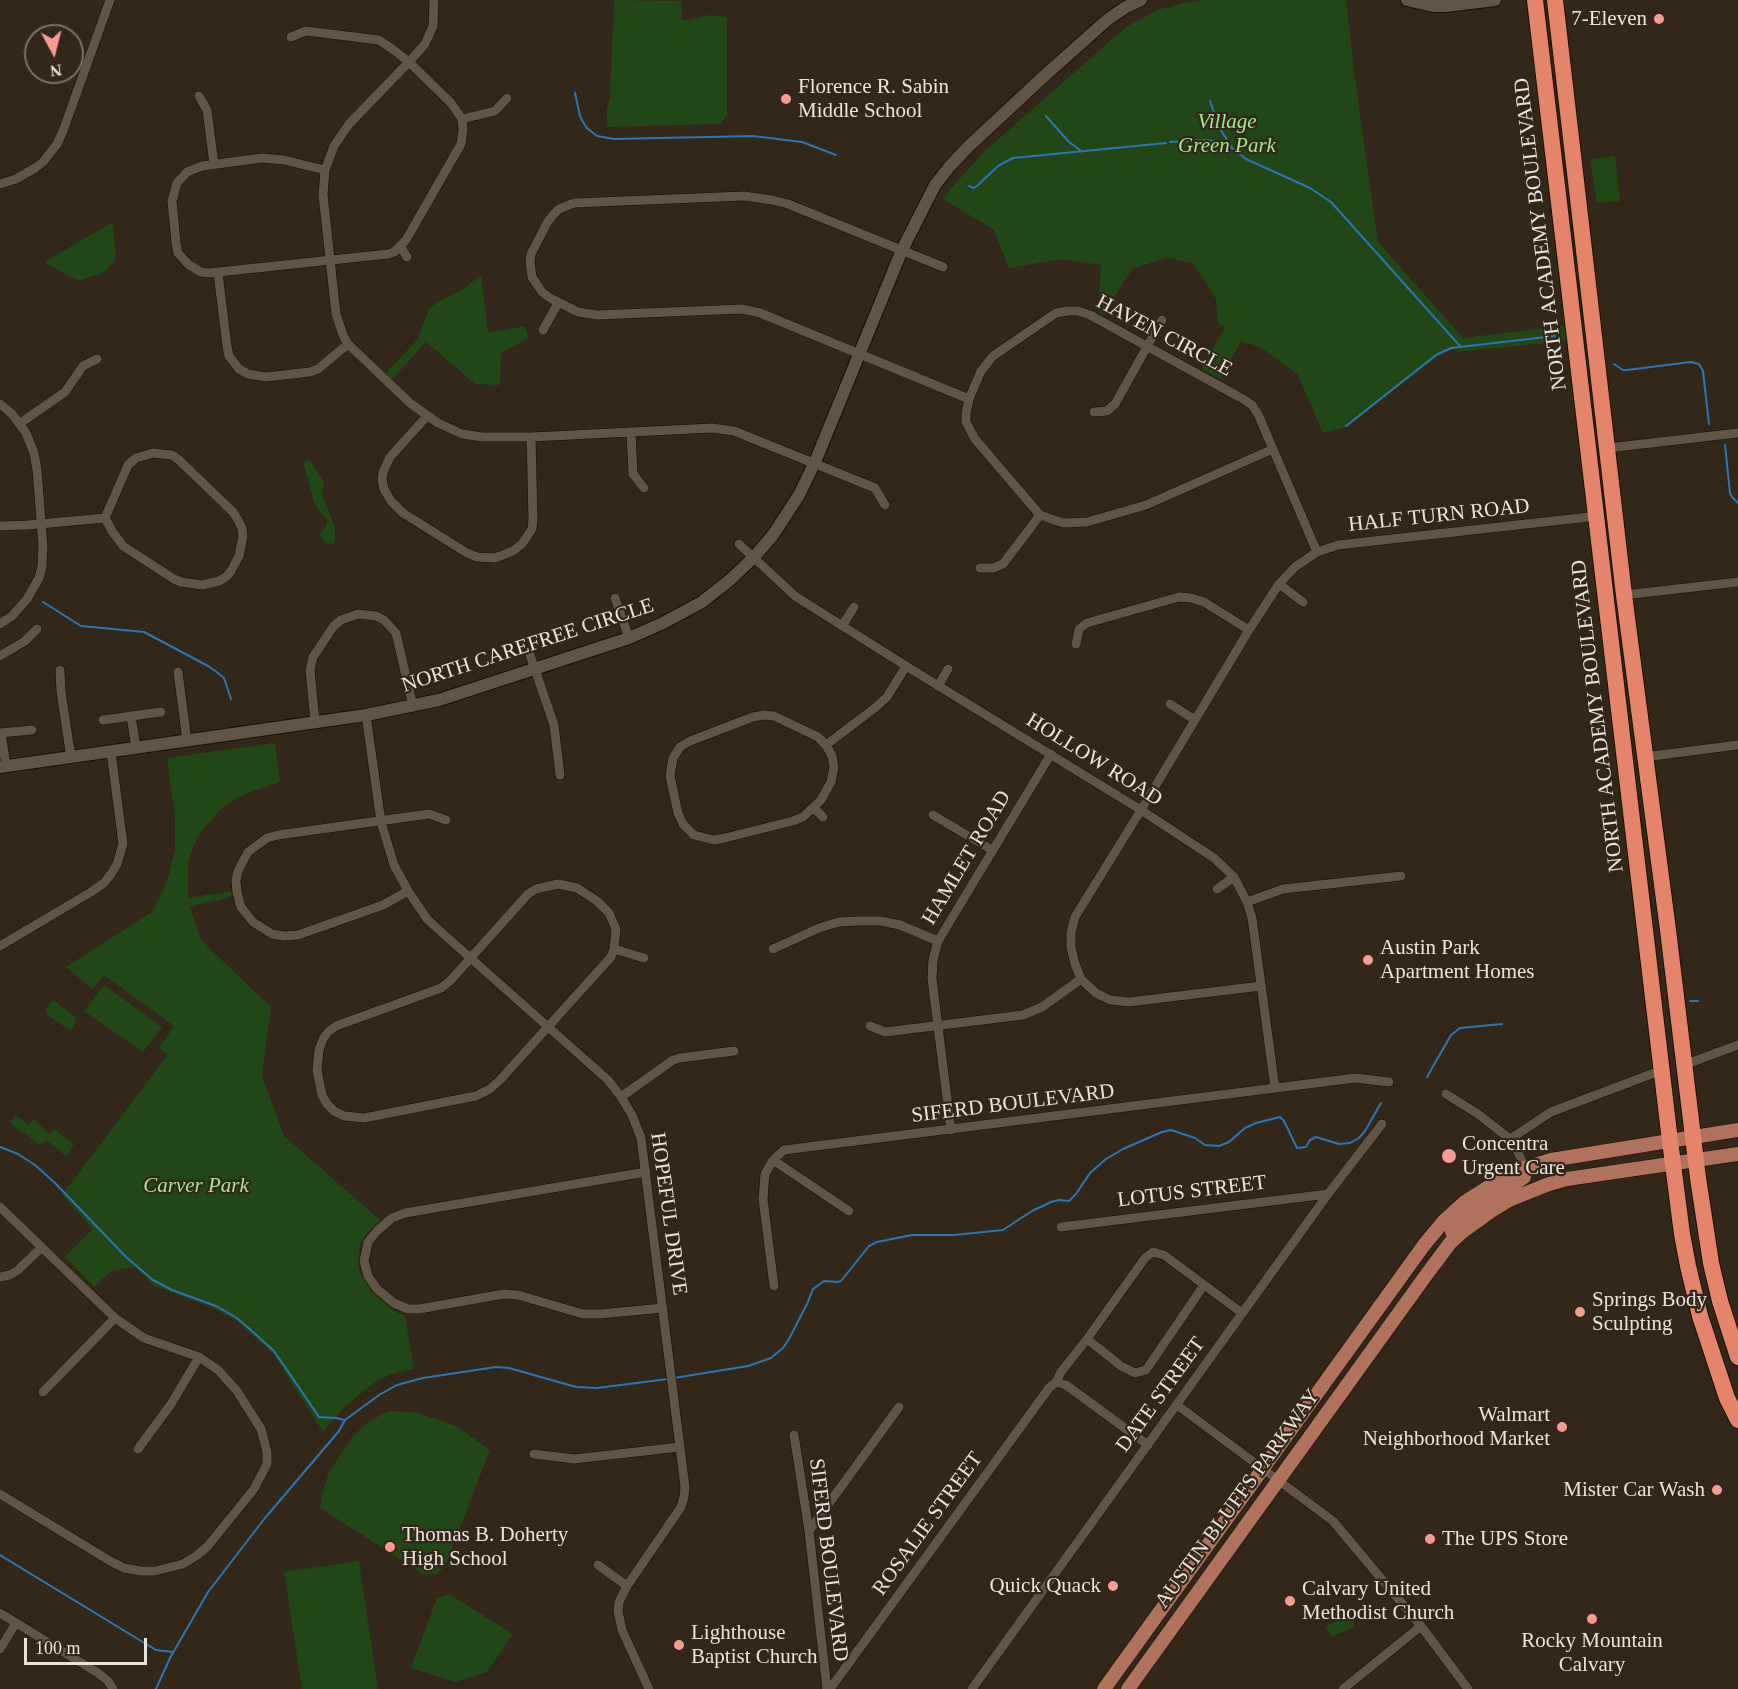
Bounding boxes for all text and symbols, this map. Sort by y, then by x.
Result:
place label: 7-Eleven [1571,6,1647,32]
marker: 7-Eleven [1652,12,1666,26]
north arrow [24,24,84,84]
text: N [49,61,63,80]
place label: Florence R. Sabin Middle School [798,74,949,124]
street label: NORTH ACADEMY BOULEVARD [1509,76,1573,392]
marker: Florence R. Sabin Middle School [779,92,793,106]
park label: Village Green Park [1178,109,1276,159]
street label: HAVEN CIRCLE [1092,289,1236,383]
street label: HALF TURN ROAD [1347,494,1531,538]
street label: NORTH ACADEMY BOULEVARD [1566,558,1630,874]
street label: NORTH CAREFREE CIRCLE [399,593,657,699]
street label: HOLLOW ROAD [1021,708,1167,812]
street label: HAMLET ROAD [917,786,1017,930]
place label: Austin Park Apartment Homes [1380,935,1535,985]
marker: Austin Park Apartment Homes [1361,953,1375,967]
street label: SIFERD BOULEVARD [910,1079,1116,1129]
street label: HOPEFUL DRIVE [644,1131,692,1297]
place label: Concentra Urgent Care [1462,1131,1565,1181]
marker: Concentra Urgent Care [1440,1147,1458,1165]
street label: LOTUS STREET [1116,1170,1268,1214]
park label: Carver Park [143,1173,249,1199]
place label: Springs Body Sculpting [1592,1287,1707,1337]
marker: Springs Body Sculpting [1573,1305,1587,1319]
street label: DATE STREET [1111,1333,1211,1457]
street label: AUSTIN BLUFFS PARKWAY [1150,1385,1326,1613]
place label: Walmart Neighborhood Market [1363,1402,1550,1452]
marker: Walmart Neighborhood Market [1555,1420,1569,1434]
street label: ROSALIE STREET [868,1447,988,1601]
street label: SIFERD BOULEVARD [803,1457,853,1663]
place label: Mister Car Wash [1563,1477,1705,1503]
marker: Mister Car Wash [1710,1483,1724,1497]
place label: Thomas B. Doherty High School [402,1522,568,1572]
place label: The UPS Store [1442,1526,1568,1552]
marker: The UPS Store [1423,1532,1437,1546]
marker: Thomas B. Doherty High School [383,1540,397,1554]
place label: Quick Quack [990,1573,1101,1599]
place label: Calvary United Methodist Church [1302,1576,1454,1626]
marker: Quick Quack [1106,1579,1120,1593]
marker: Calvary United Methodist Church [1283,1594,1297,1608]
marker: Rocky Mountain Calvary [1585,1612,1599,1626]
place label: Lighthouse Baptist Church [691,1620,818,1670]
scale bar [27,1626,150,1664]
place label: Rocky Mountain Calvary [1521,1628,1663,1678]
text: 100 m [35,1638,81,1658]
marker: Lighthouse Baptist Church [672,1638,686,1652]

